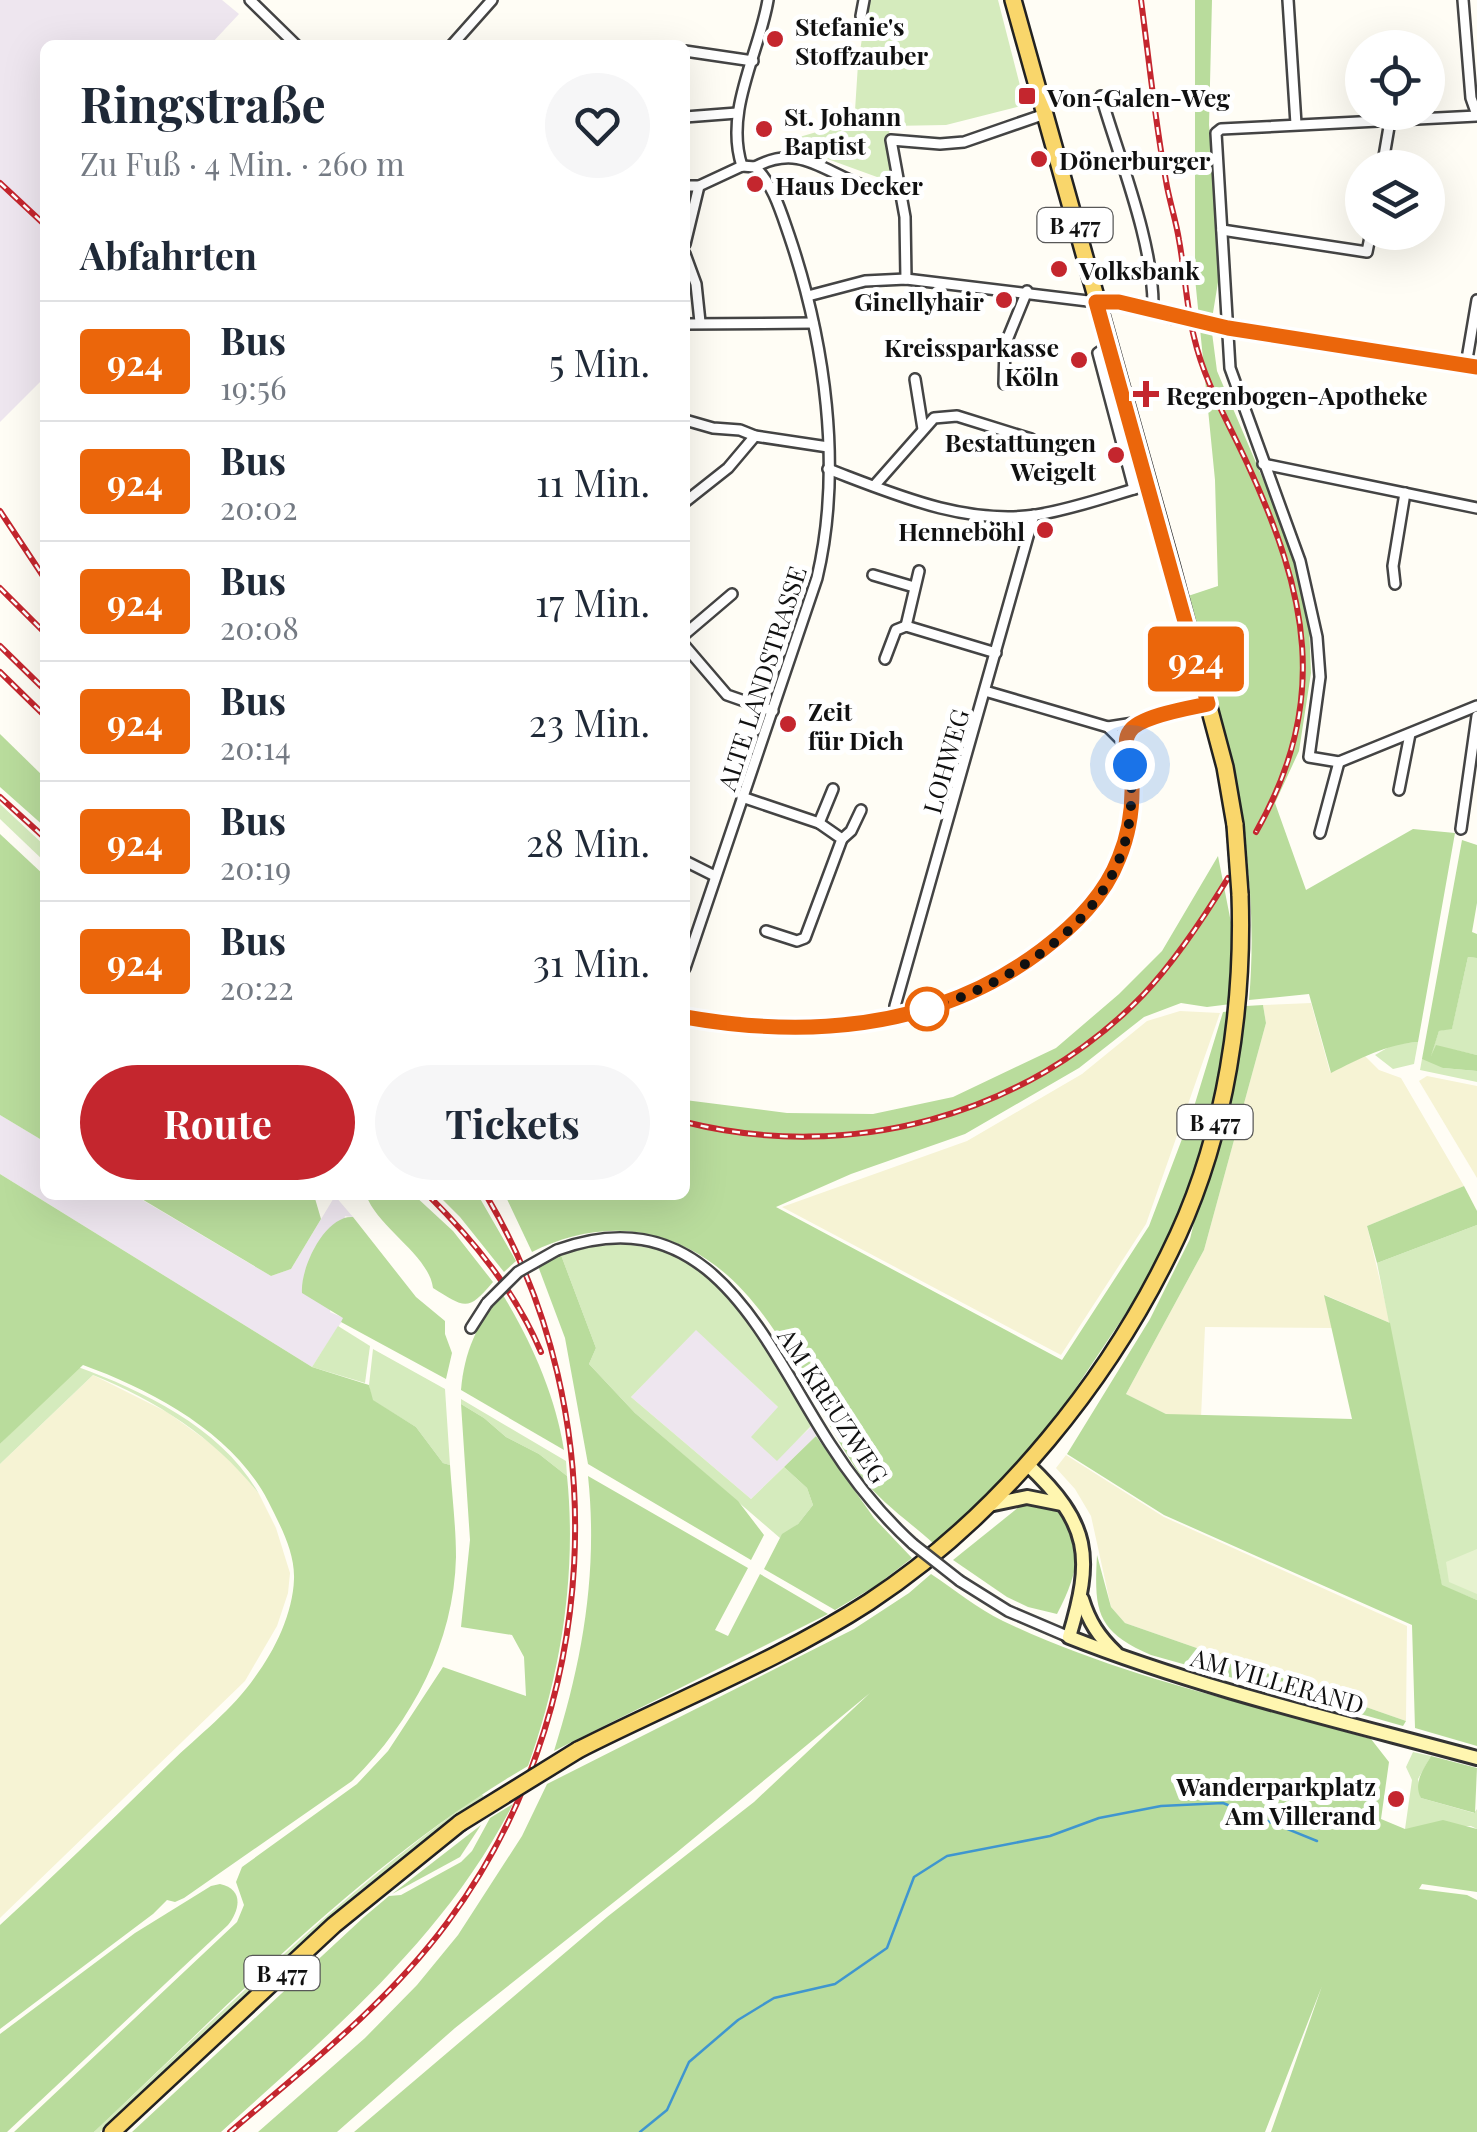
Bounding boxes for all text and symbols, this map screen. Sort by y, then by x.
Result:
place label: Stefanie's Stoffzauber [795,9,929,71]
marker: Stefanie's Stoffzauber [764,28,786,50]
map controls [1345,30,1445,250]
button: locate [1345,30,1445,130]
text: Ringstraße [80,71,326,135]
button: heart [545,73,650,178]
place label: Von-Galen-Weg [1046,80,1230,113]
marker: Von-Galen-Weg [1016,85,1038,107]
place label: St. Johann Baptist [784,99,902,161]
marker: St. Johann Baptist [753,118,775,140]
text: Zu Fuß · 4 Min. · 260 m [80,141,405,184]
place label: Dönerburger [1059,143,1211,176]
marker: Dönerburger [1028,148,1050,170]
button: layers [1345,150,1445,250]
place label: Haus Decker [775,168,923,201]
marker: Haus Decker [744,173,766,195]
road number: B 477 [1038,208,1112,242]
text: Abfahrten [80,229,257,280]
place label: Volksbank [1078,253,1200,286]
marker: Volksbank [1048,258,1070,280]
place label: Ginellyhair [854,284,984,317]
marker: Ginellyhair [993,289,1015,311]
text: Bus [220,314,286,365]
place label: Kreissparkasse Köln [884,330,1060,392]
text: 5 Min. [549,336,650,387]
text: 924 [107,338,163,385]
marker: Kreissparkasse Köln [1068,349,1090,371]
text: 19:56 [220,365,286,408]
place label: Regenbogen-Apotheke [1166,378,1428,411]
marker: Regenbogen-Apotheke [1135,383,1157,405]
place label: Bestattungen Weigelt [945,425,1097,487]
text: Bus [220,434,286,485]
marker: Bestattungen Weigelt [1105,444,1127,466]
text: 11 Min. [536,456,650,507]
text: 924 [107,458,163,505]
text: 20:02 [220,485,298,528]
place label: Henneböhl [898,514,1025,547]
marker: Henneböhl [1034,519,1056,541]
text: Bus [220,554,286,605]
street label: ALTE LANDSTRASSE [709,562,813,795]
text: 17 Min. [535,576,650,627]
text: 924 [107,578,163,625]
text: 20:08 [220,605,299,648]
line badge: 924 [1138,626,1254,692]
text: 924 [1168,636,1224,683]
text: Bus [220,674,286,725]
place label: Zeit für Dich [808,694,904,756]
text: 23 Min. [529,696,650,747]
text: 924 [107,698,163,745]
street label: LOHWEG [914,705,976,817]
marker: Zeit für Dich [777,713,799,735]
text: 20:14 [220,725,291,768]
your location [1105,740,1155,790]
text: Bus [220,794,286,845]
text: 28 Min. [526,816,650,867]
text: 924 [107,818,163,865]
text: 20:19 [220,845,291,888]
text: Bus [220,914,286,965]
text: 31 Min. [533,936,650,987]
text: 924 [107,938,163,985]
text: 20:22 [220,965,294,1008]
unlabelled marker [906,988,948,1030]
button: Route [80,1065,355,1180]
button: Tickets [375,1065,650,1180]
road number: B 477 [1178,1105,1252,1139]
street label: AM KREUZWEG [771,1320,896,1489]
street label: AM VILLERAND [1187,1639,1368,1720]
place label: Wanderparkplatz Am Villerand [1175,1769,1376,1831]
marker: Wanderparkplatz Am Villerand [1385,1788,1407,1810]
road number: B 477 [244,1956,320,1990]

